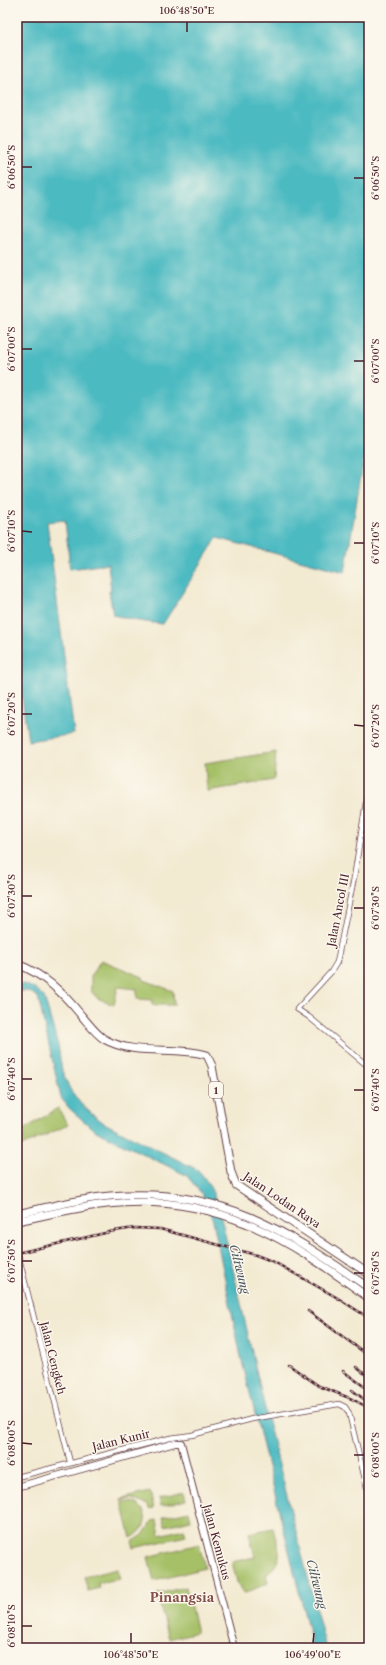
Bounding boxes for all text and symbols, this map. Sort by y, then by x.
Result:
text: 106°48'50"E [159,4,215,17]
text: 6°06'50"S [5,145,18,189]
text: 6°06'50"S [369,156,382,200]
text: 6°07'00"S [5,327,18,371]
text: 6°07'00"S [369,339,382,383]
text: 6°07'10"S [5,510,18,552]
text: 6°07'10"S [369,522,382,564]
text: 6°07'20"S [5,692,18,736]
text: 6°07'20"S [369,704,382,748]
street label: Jalan Ancol III [324,872,352,950]
text: 6°07'30"S [5,874,18,918]
text: 6°07'30"S [369,886,382,930]
text: 6°07'40"S [5,1057,18,1101]
text: 6°07'40"S [369,1068,382,1112]
road number: 1 [209,1082,223,1098]
street label: Jalan Lodan Raya [239,1168,323,1231]
text: 6°07'50"S [5,1239,18,1283]
water label: Ciliwung [227,1243,254,1297]
text: 6°07'50"S [369,1251,382,1295]
street label: Jalan Cengkeh [37,1318,69,1396]
text: 6°08'00"S [5,1420,18,1466]
street label: Jalan Kunir [89,1426,151,1454]
text: 6°08'00"S [369,1432,382,1478]
street label: Jalan Kemukus [200,1501,234,1582]
water label: Ciliwung [304,1558,331,1612]
district label: Pinangsia [150,1589,215,1605]
text: 6°08'10"S [5,1604,18,1648]
text: 106°48'50"E [103,1648,159,1661]
text: 106°49'00"E [285,1648,341,1661]

